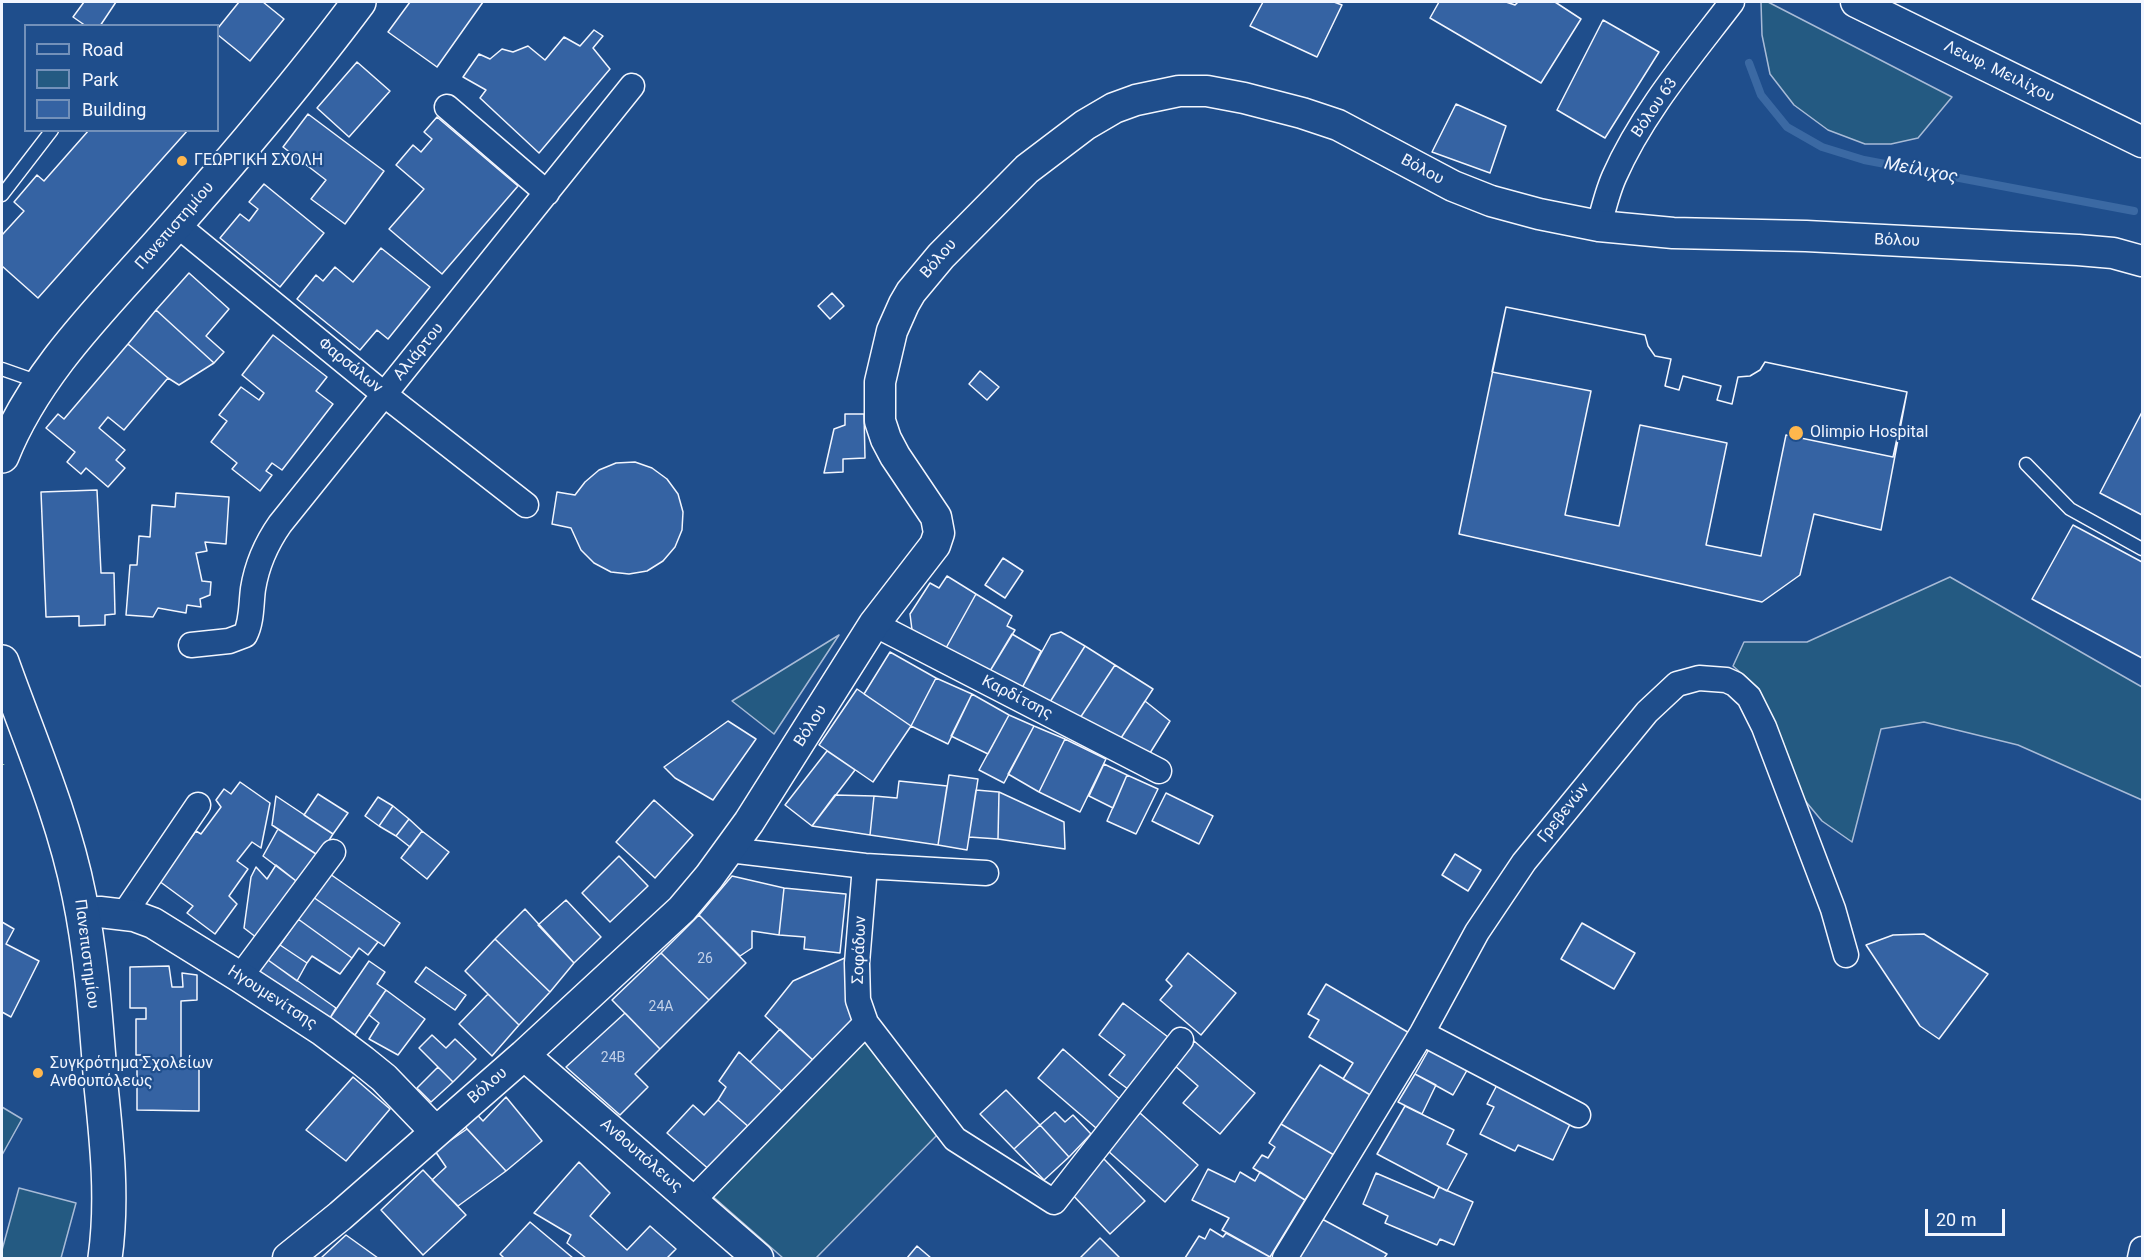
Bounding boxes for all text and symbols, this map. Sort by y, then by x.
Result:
legend [24,24,219,132]
street label: Λεωφ. Μειλίχου [1941,37,2057,107]
text: Road [82,39,123,60]
text: Park [82,69,118,90]
street label: Βόλου 63 [1628,75,1682,141]
text: Building [82,99,146,120]
place label: ΓΕΩΡΓΙΚΗ ΣΧΟΛΗ [194,151,323,171]
street label: Βόλου [1397,151,1447,189]
water label: Μείλιχος [1882,153,1960,189]
marker: ΓΕΩΡΓΙΚΗ ΣΧΟΛΗ [175,154,189,168]
street label: Πανεπιστημίου [132,178,218,274]
street label: Βόλου [1874,231,1920,251]
street label: Βόλου [917,235,961,283]
street label: Αλιάρτου [390,319,448,385]
street label: Φαρσάλων [314,334,386,398]
place label: Olimpio Hospital [1810,423,1928,443]
marker: Olimpio Hospital [1787,424,1805,442]
street label: Καρδίτσης [978,672,1056,724]
street label: Βόλου [790,702,832,750]
street label: Γρεβενών [1534,779,1594,847]
street label: Πανεπιστημίου [70,898,102,1010]
street label: Σοφάδων [849,915,871,985]
house number: 26 [697,951,713,967]
street label: Ηγουμενίτσης [224,962,320,1034]
house number: 24Α [649,999,673,1015]
house number: 24Β [601,1050,625,1066]
place label: Συγκρότημα Σχολείων Ανθουπόλεως [50,1054,213,1092]
street label: Βόλου [464,1064,512,1108]
marker: Συγκρότημα Σχολείων Ανθουπόλεως [31,1066,45,1080]
street label: Ανθουπόλεως [596,1115,686,1197]
scale bar [1928,1197,2008,1235]
text: 20 m [1936,1209,1976,1230]

